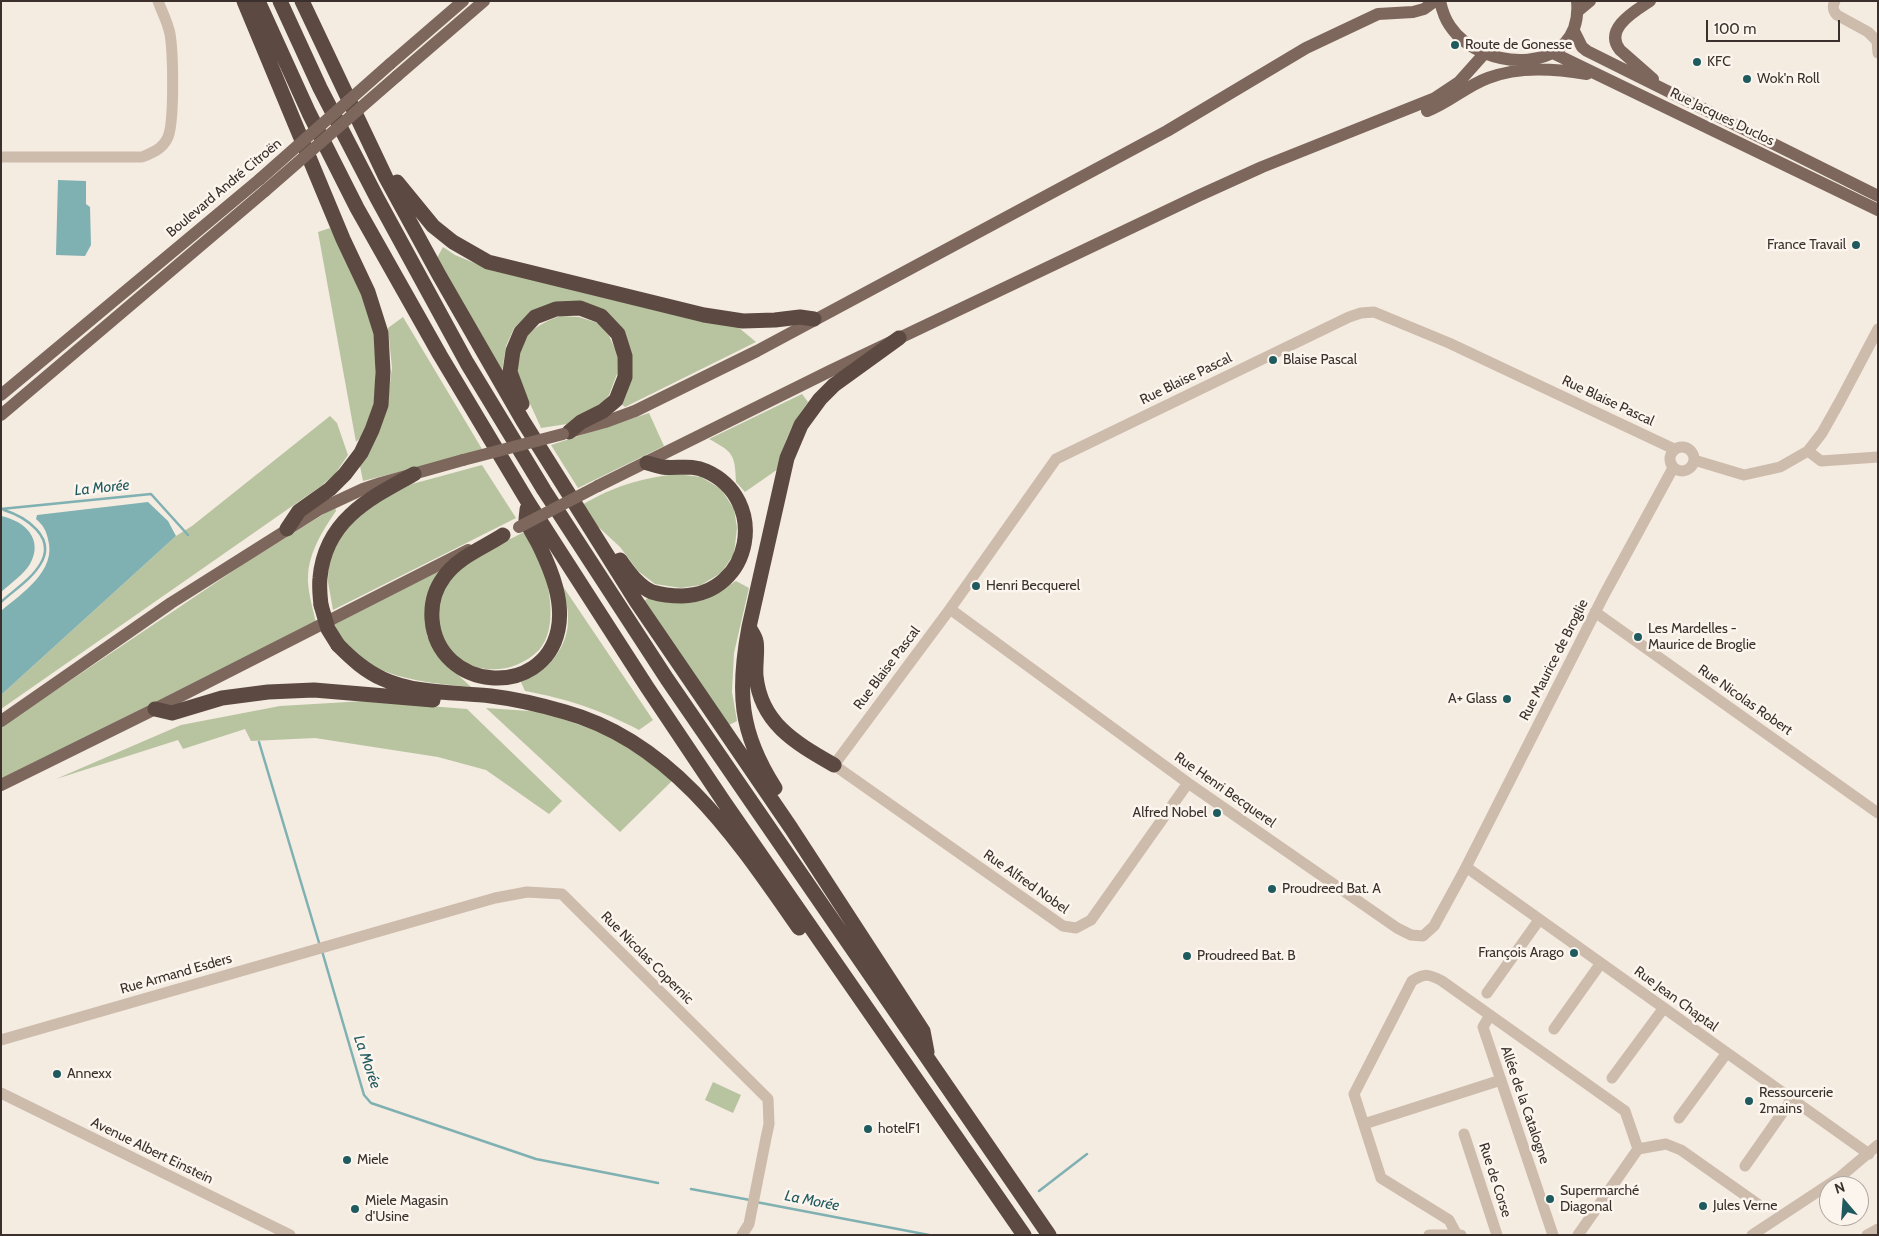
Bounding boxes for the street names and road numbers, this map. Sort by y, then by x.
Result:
street label: Rue Jacques Duclos [1667,84,1777,150]
street label: Boulevard André Citroën [163,135,285,241]
street label: Rue Blaise Pascal [1137,350,1235,408]
street label: Rue Blaise Pascal [1559,372,1657,430]
street label: Rue Maurice de Broglie [1516,597,1592,723]
street label: Rue Blaise Pascal [850,623,924,713]
street label: Rue Nicolas Robert [1695,661,1795,739]
street label: Rue Henri Becquerel [1171,749,1279,831]
street label: Rue Alfred Nobel [980,846,1072,918]
street label: Rue Nicolas Copernic [597,908,697,1008]
street label: Rue Armand Esders [118,950,234,998]
street label: Rue Jean Chaptal [1631,963,1721,1035]
street label: Allée de la Catalogne [1497,1044,1553,1166]
street label: Avenue Albert Einstein [88,1114,216,1188]
street label: Rue de Corse [1475,1141,1515,1219]

